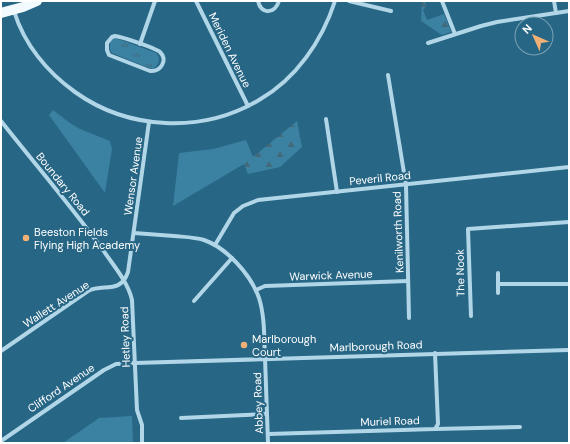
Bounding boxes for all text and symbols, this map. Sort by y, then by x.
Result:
street label: Meriden Avenue [206,10,254,90]
north arrow [514,16,554,56]
text: N [519,21,535,37]
street label: Wensor Avenue [121,136,145,216]
street label: Boundary Road [33,150,93,219]
street label: Peveril Road [349,168,411,188]
street label: Kenilworth Road [390,191,406,273]
place label: Beeston Fields Flying High Academy [34,225,140,252]
marker: Beeston Fields Flying High Academy [21,233,31,243]
street label: The Nook [453,249,467,297]
street label: Warwick Avenue [289,267,373,283]
street label: Wallett Avenue [20,277,92,331]
street label: Hetley Road [117,306,133,368]
place label: Marlborough Court [252,332,316,359]
street label: Marlborough Road [329,337,423,355]
marker: Marlborough Court [239,340,249,350]
street label: Clifford Avenue [25,360,97,416]
street label: Abbey Road [250,372,266,434]
street label: Muriel Road [360,413,420,429]

